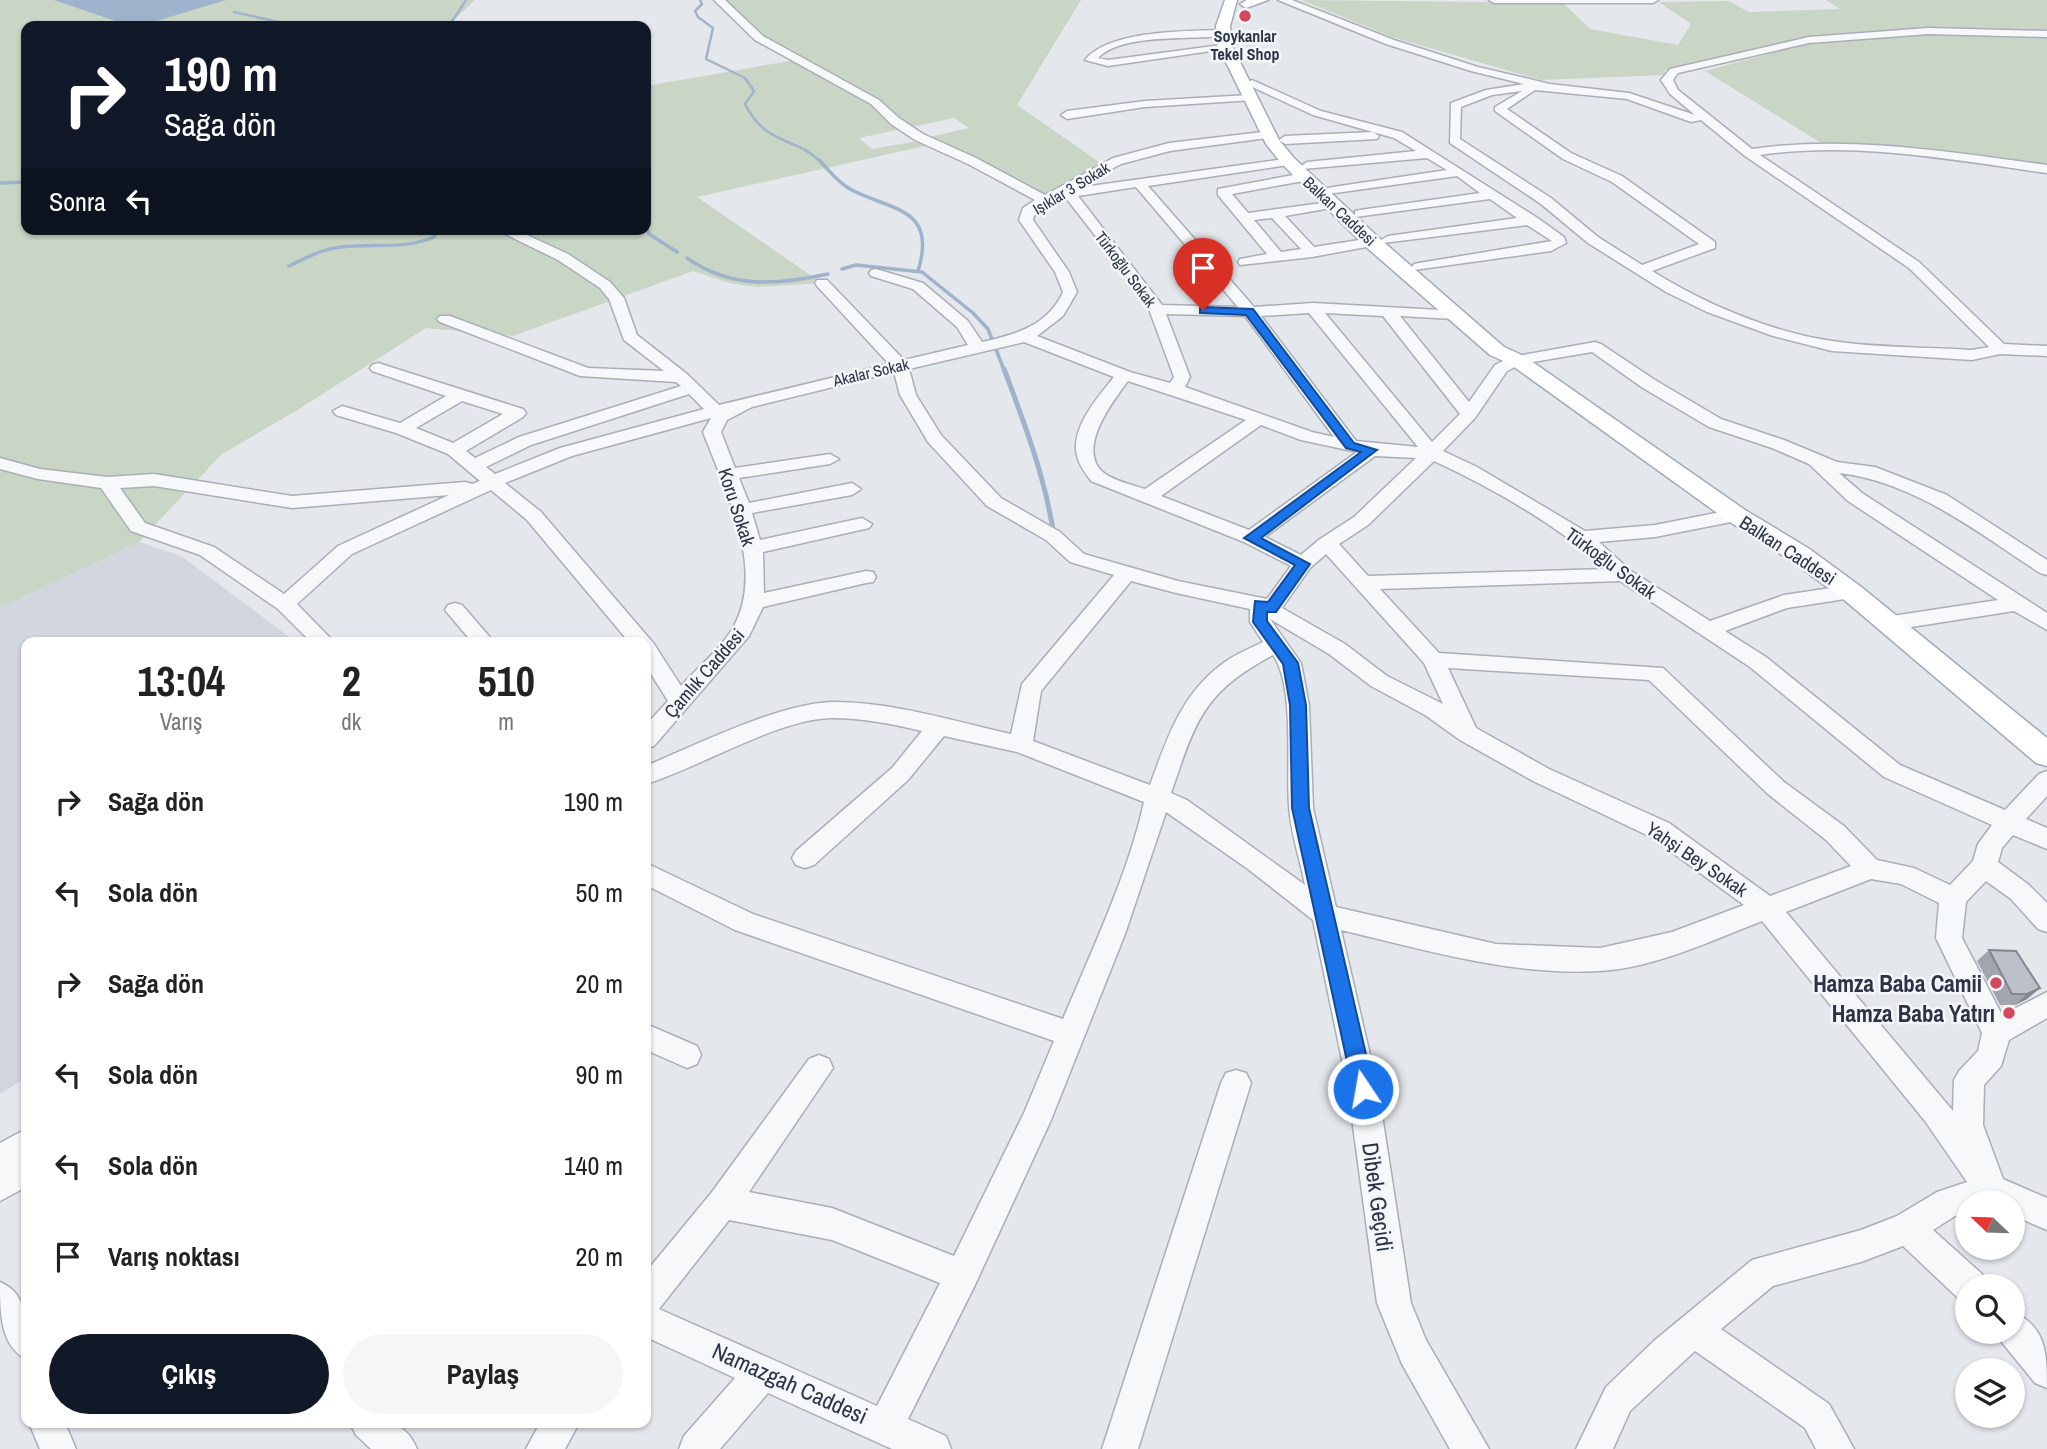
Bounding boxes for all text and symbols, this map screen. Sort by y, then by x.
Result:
marker: Soykanlar Tekel Shop [1237,8,1253,24]
place label: Soykanlar Tekel Shop [1210,25,1280,65]
text: 190 m [164,40,278,106]
icon: right [49,49,140,140]
text: Sağa dön [164,103,276,146]
street label: Işıklar 3 Sokak [1028,156,1114,220]
street label: Balkan Caddesi [1299,171,1381,251]
icon: left [120,182,158,220]
text: Sonra [49,184,106,219]
street label: Türkoğlu Sokak [1090,226,1162,312]
pin [1173,238,1233,310]
icon: arrive [1184,249,1222,287]
street label: Akalar Sokak [830,352,912,392]
street label: Koru Sokak [712,465,762,550]
street label: Balkan Caddesi [1735,509,1841,591]
street label: Türkoğlu Sokak [1560,521,1662,605]
street label: Çamlık Caddesi [658,623,750,723]
text: 13:04 [137,653,225,709]
text: 2 [342,653,361,709]
text: 510 [477,653,535,709]
text: Varış [160,706,202,737]
text: dk [341,706,361,737]
text: m [498,706,514,737]
icon: right [49,783,87,821]
text: Sağa dön [108,784,204,819]
text: 190 m [564,784,623,819]
street label: Yahşi Bey Sokak [1641,815,1753,903]
icon: left [49,874,87,912]
text: Sola dön [108,875,198,910]
text: 50 m [576,875,623,910]
icon: right [49,965,87,1003]
text: Sağa dön [108,966,204,1001]
text: 20 m [576,966,623,1001]
place label: Hamza Baba Camii [1813,968,1982,999]
marker: Hamza Baba Camii [1988,975,2004,991]
place label: Hamza Baba Yatırı [1832,998,1995,1029]
marker: Hamza Baba Yatırı [2001,1005,2017,1021]
position arrow [1326,1052,1400,1126]
icon: left [49,1056,87,1094]
text: Sola dön [108,1057,198,1092]
text: 90 m [576,1057,623,1092]
street label: Dibek Geçidi [1355,1140,1401,1254]
icon: left [49,1147,87,1185]
text: Sola dön [108,1148,198,1183]
text: 140 m [564,1148,623,1183]
north arrow [1955,1190,2025,1260]
map controls [1955,1190,2025,1428]
icon: arrive [49,1238,87,1276]
text: Varış noktası [108,1239,240,1274]
text: 20 m [576,1239,623,1274]
button: search [1955,1274,2025,1344]
button: Çıkış [49,1334,329,1414]
button: Paylaş [343,1334,623,1414]
street label: Namazgah Caddesi [708,1335,872,1431]
button: layers [1955,1358,2025,1428]

